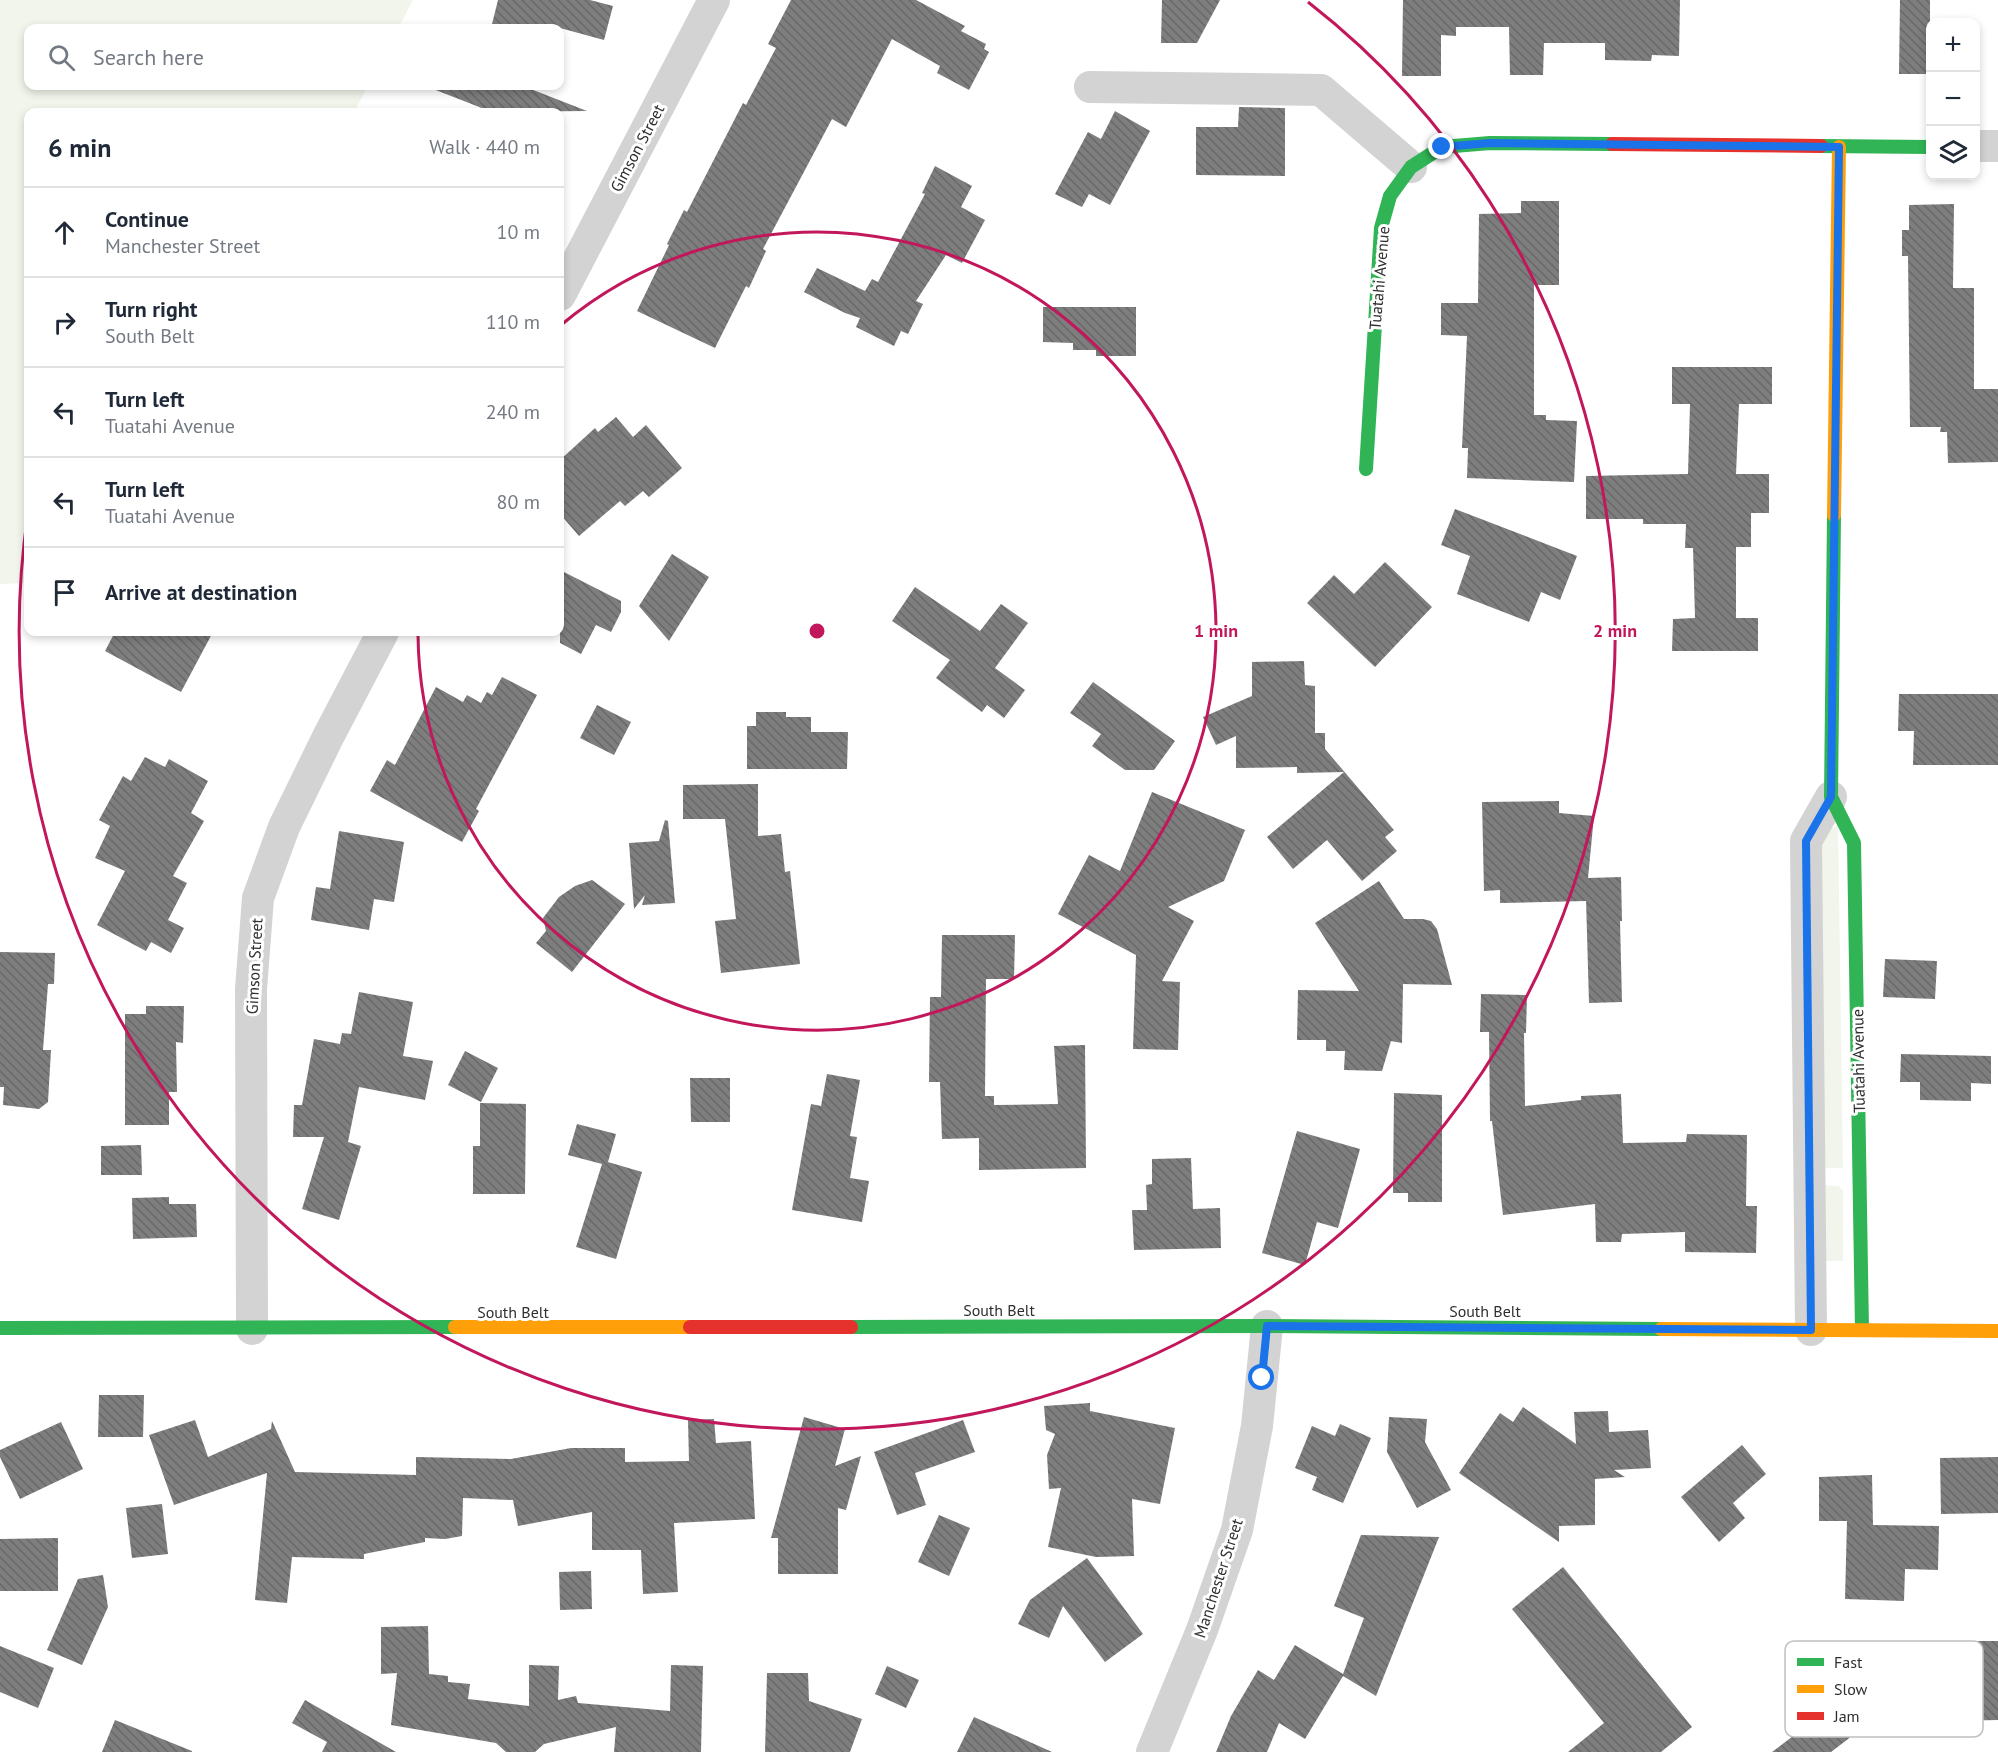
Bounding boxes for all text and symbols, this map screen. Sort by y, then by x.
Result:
map controls [1926,18,1980,180]
button: + [1926,18,1980,72]
search box [24,24,564,90]
icon: search [45,41,78,74]
text: Search here [93,43,204,71]
button: − [1926,72,1980,126]
street label: Gimson Street [606,100,669,195]
button: layers [1926,126,1980,180]
text: 6 min [48,131,111,164]
route end [1428,133,1454,159]
text: Walk · 440 m [429,134,540,160]
text: Continue [105,205,189,233]
icon: ahead [48,216,81,249]
text: 10 m [497,219,540,245]
street label: Tuatahi Avenue [1365,225,1393,331]
text: Manchester Street [105,233,260,259]
text: Turn right [105,295,197,323]
icon: right [48,306,81,339]
text: 110 m [486,309,540,335]
text: South Belt [105,323,195,349]
text: Turn left [105,385,185,413]
icon: left [48,396,81,429]
text: 240 m [486,399,540,425]
text: Tuatahi Avenue [105,413,235,439]
text: Turn left [105,475,185,503]
icon: left [48,486,81,519]
text: 80 m [497,489,540,515]
text: Tuatahi Avenue [105,503,235,529]
icon: arrive [48,576,81,609]
text: Arrive at destination [105,578,297,606]
text: 1 min [1194,619,1238,642]
text: 2 min [1593,619,1637,642]
centre of rings [807,621,827,641]
street label: Gimson Street [241,917,267,1015]
street label: Tuatahi Avenue [1847,1009,1869,1113]
street label: South Belt [963,1300,1035,1320]
street label: South Belt [1449,1301,1521,1321]
street label: South Belt [477,1302,549,1322]
route start [1248,1364,1274,1390]
street label: Manchester Street [1189,1515,1247,1640]
legend [1785,1641,1983,1737]
text: Fast [1834,1652,1863,1672]
text: Slow [1834,1679,1868,1699]
text: Jam [1833,1706,1860,1726]

